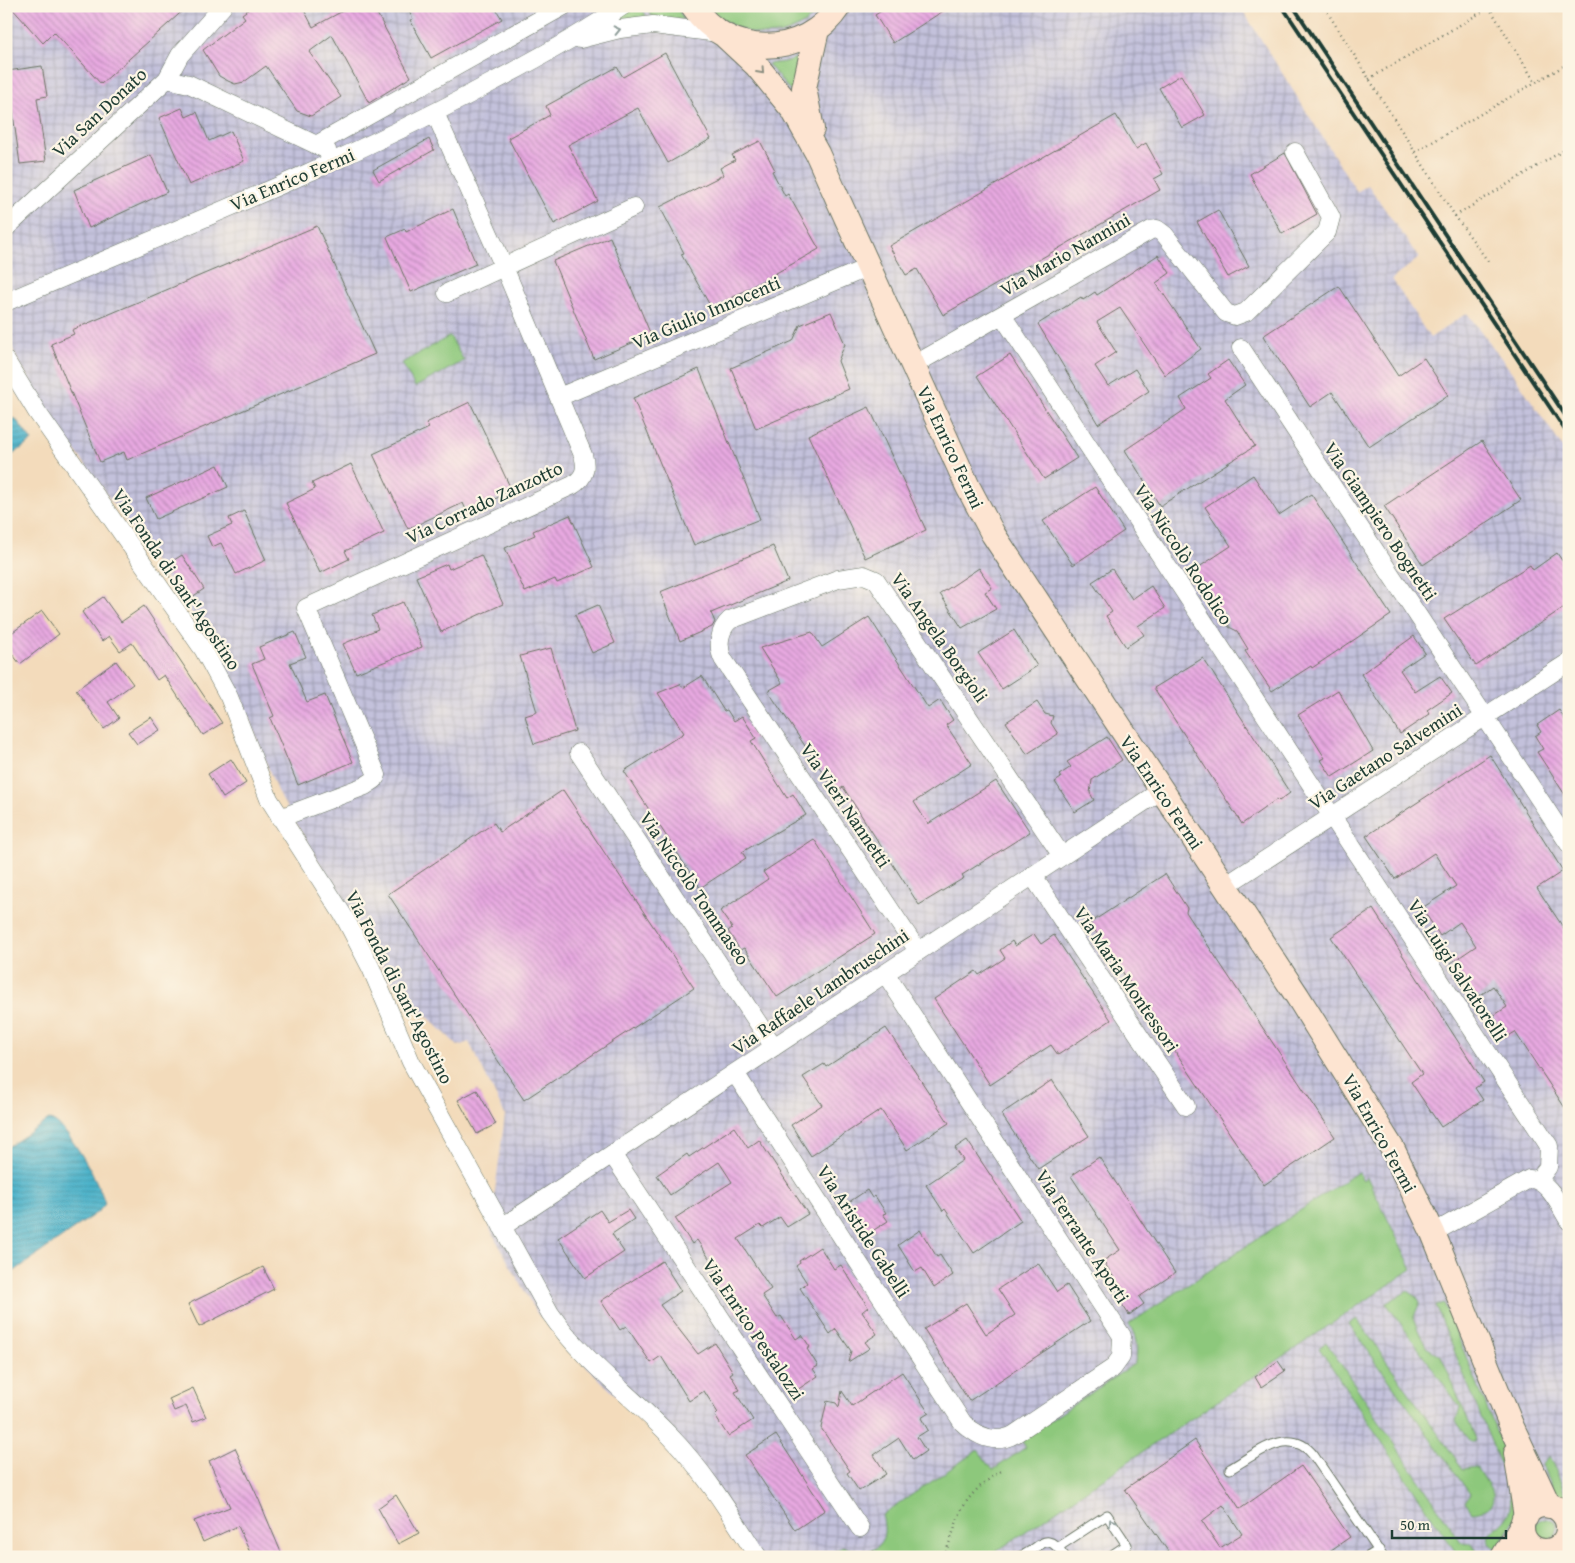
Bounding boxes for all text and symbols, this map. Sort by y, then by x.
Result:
one-way arrow [613,25,622,36]
street label: Via San Donato [45,60,153,164]
one-way arrow [755,65,764,74]
street label: Via Enrico Fermi [225,140,359,218]
street label: Via Mario Nannini [995,205,1135,303]
street label: Via Giulio Innocenti [627,268,785,356]
street label: Via Enrico Fermi [910,381,992,513]
street label: Via Giampiero Bognetti [1317,436,1445,606]
street label: Via Corrado Zanzotto [401,453,567,551]
street label: Via Niccolò Rodolico [1128,478,1240,630]
street label: Via Fonda di Sant'Agostino [106,482,248,676]
street label: Via Angela Borgioli [885,566,995,708]
street label: Via Gaetano Salvemini [1302,696,1468,816]
street label: Via Enrico Fermi [1113,729,1211,855]
street label: Via Vieri Nannetti [794,737,898,873]
street label: Via Niccolò Tommaseo [633,805,757,971]
street label: Via Fonda di Sant'Agostino [339,885,461,1089]
street label: Via Luigi Salvatorelli [1401,893,1515,1047]
street label: Via Maria Montessori [1067,900,1187,1058]
street label: Via Raffaele Lambruschini [726,921,914,1061]
street label: Via Enrico Fermi [1336,1068,1424,1198]
street label: Via Aristide Gabelli [810,1159,918,1303]
street label: Via Ferrante Aporti [1029,1164,1137,1308]
street label: Via Enrico Pestalozzi [696,1252,812,1406]
scale bar [1392,1508,1506,1540]
text: 50 m [1400,1514,1431,1535]
one-way arrow [1109,1519,1119,1528]

